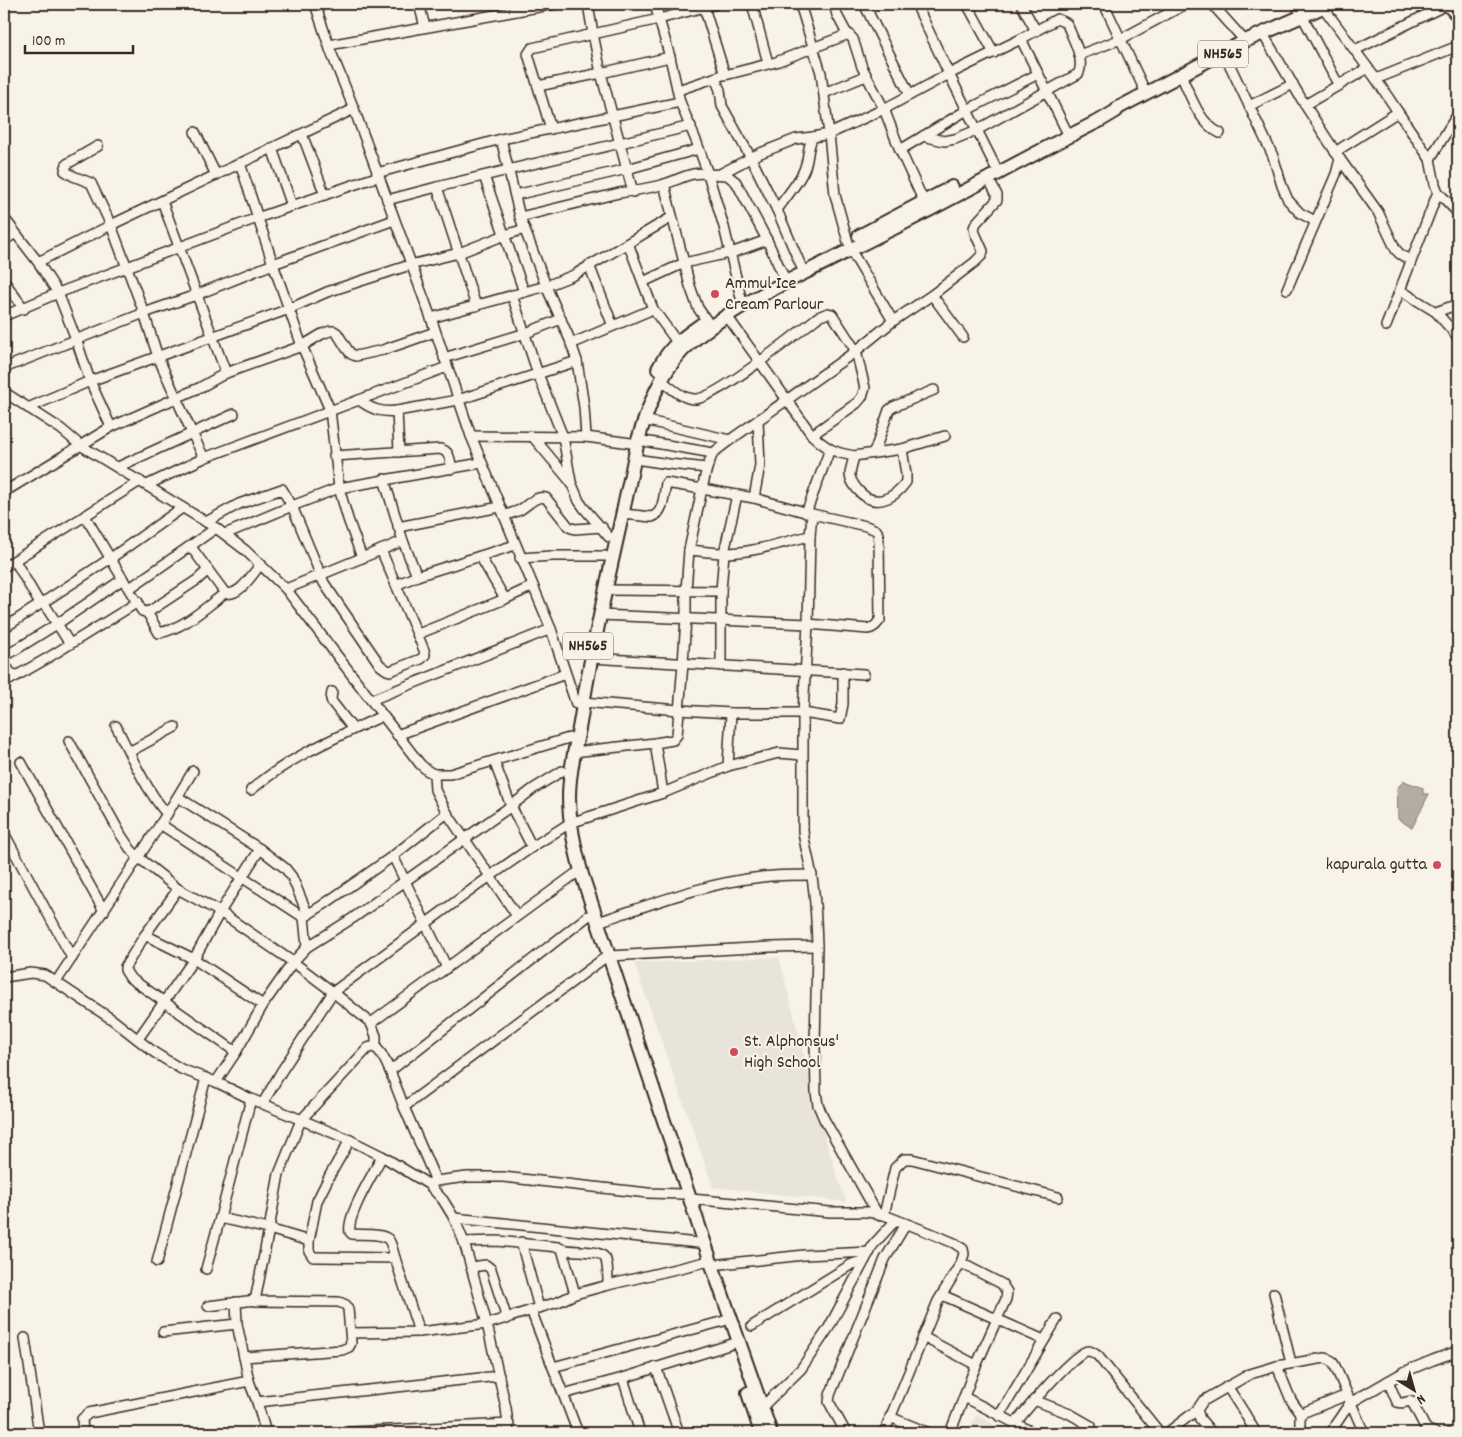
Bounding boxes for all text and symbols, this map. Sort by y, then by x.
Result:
scale bar [25,22,132,54]
text: 100 m [32,31,65,53]
road number: NH565 [1198,41,1248,68]
place label: Ammul Ice Cream Parlour [725,272,824,318]
marker: Ammul Ice Cream Parlour [709,288,721,300]
road number: NH565 [563,632,613,659]
place label: kapurala gutta [1326,853,1428,878]
marker: kapurala gutta [1431,859,1443,871]
place label: St. Alphonsus' High School [744,1030,839,1076]
marker: St. Alphonsus' High School [728,1046,740,1058]
north arrow [1390,1364,1440,1414]
text: N [1412,1389,1429,1409]

